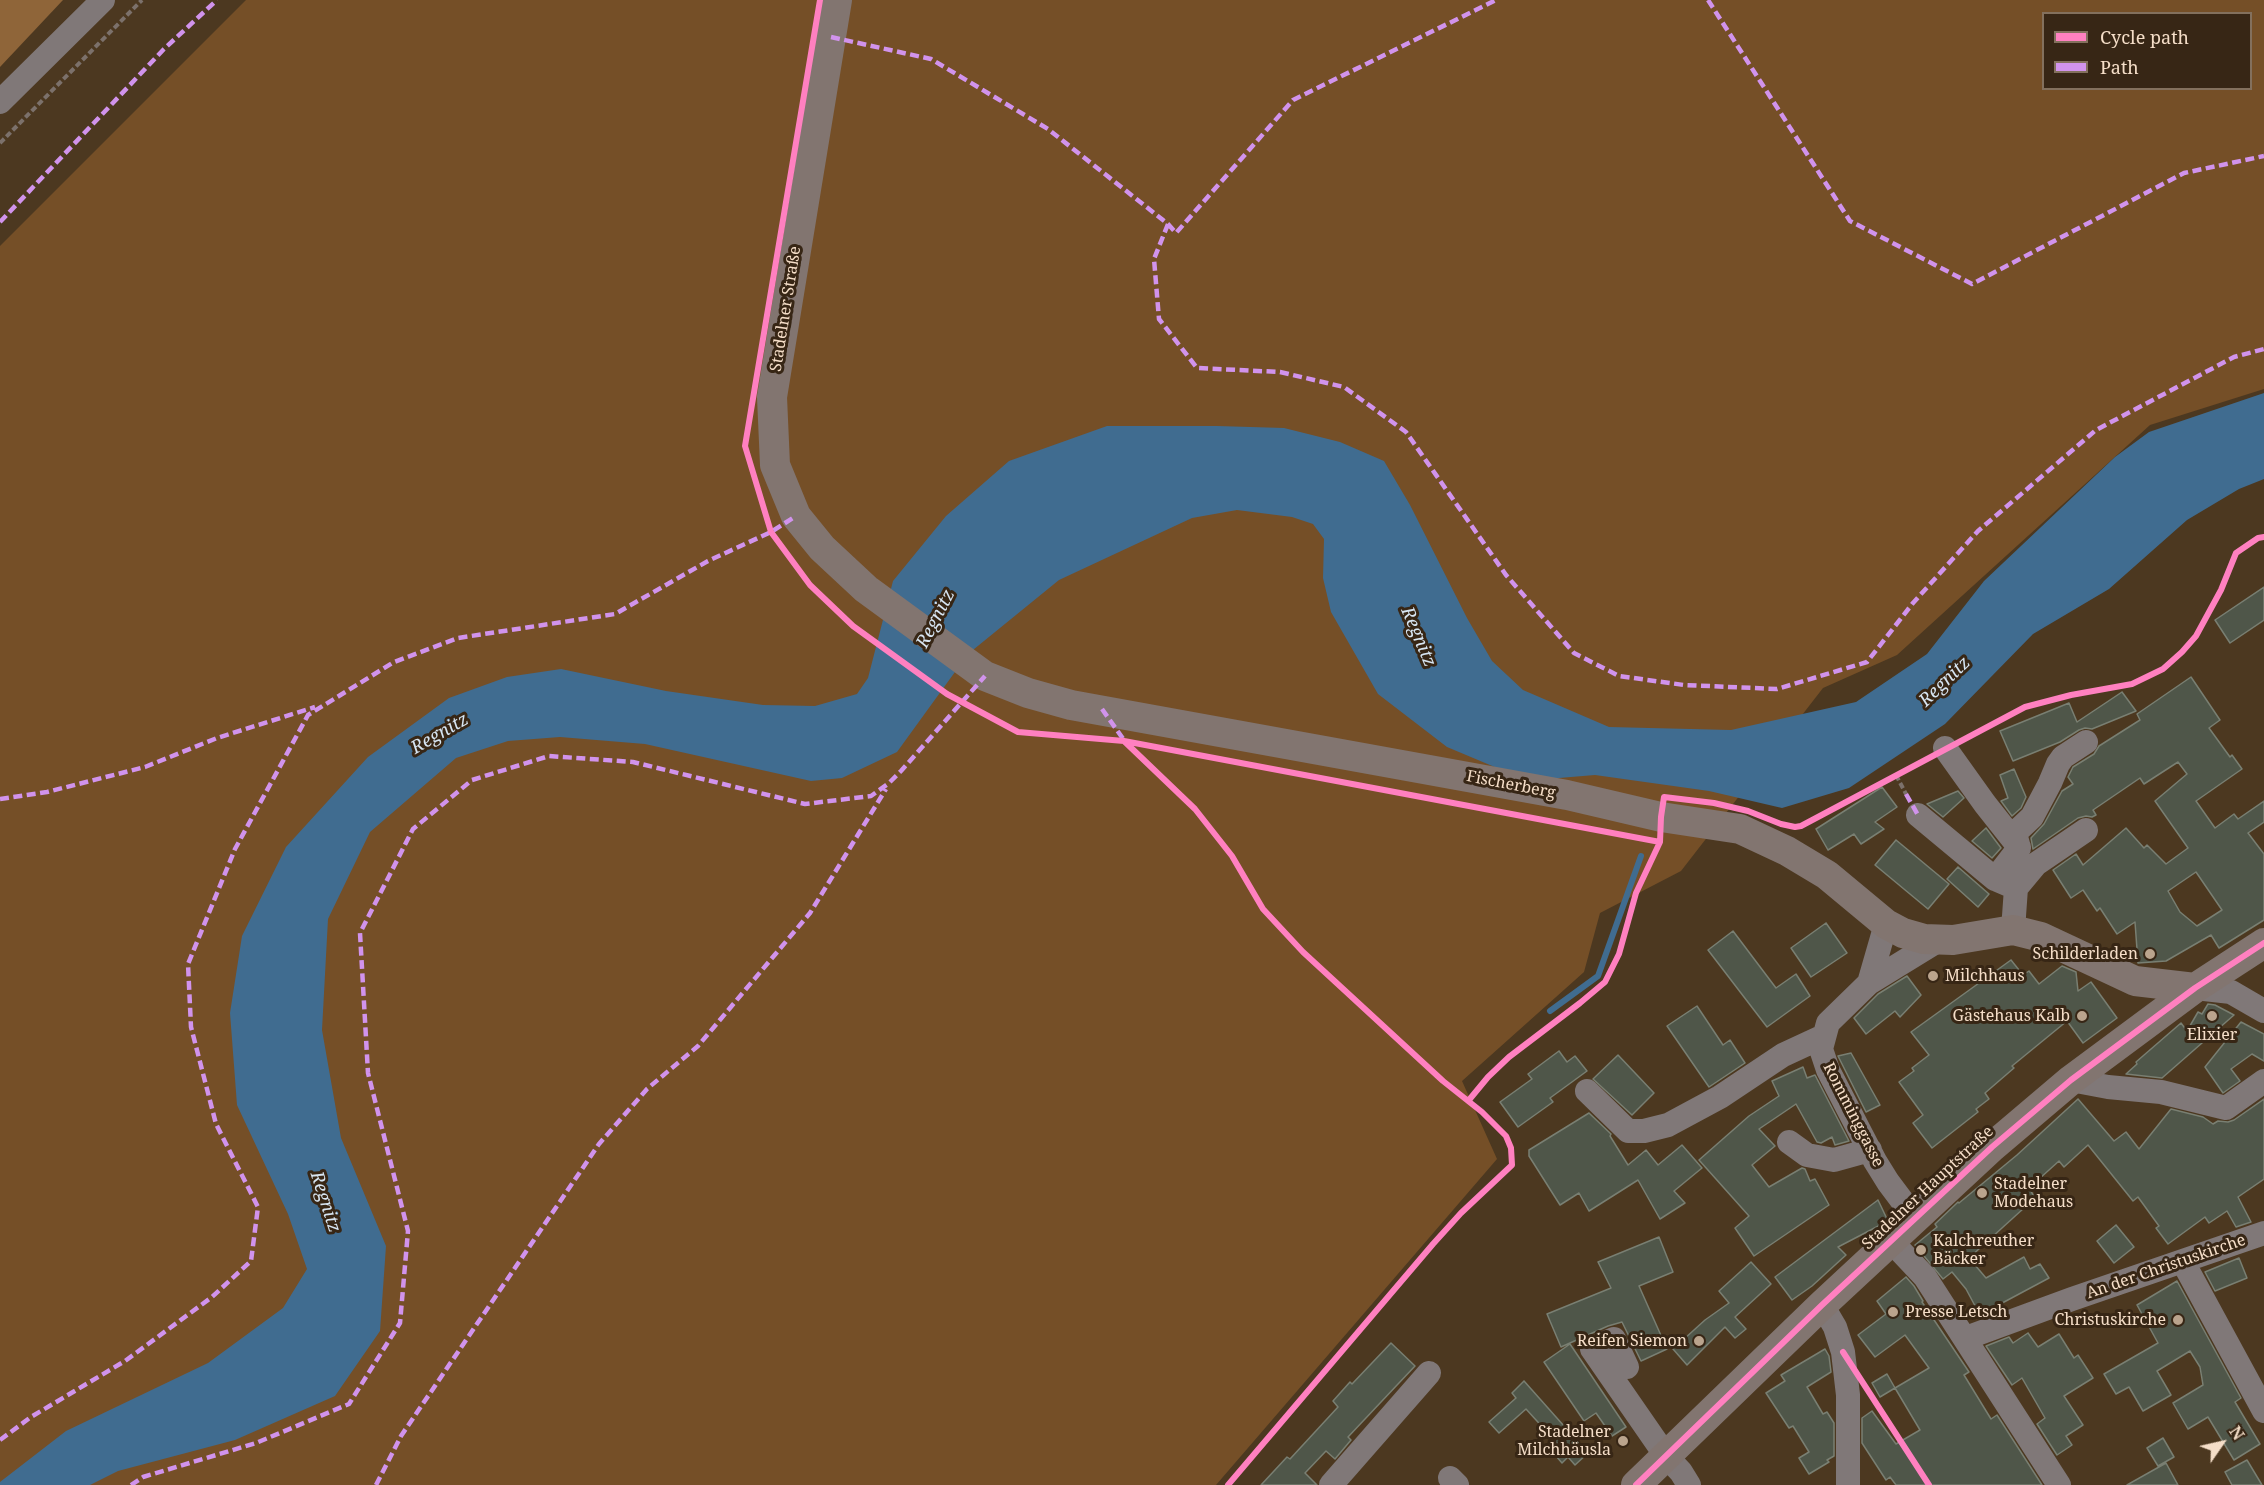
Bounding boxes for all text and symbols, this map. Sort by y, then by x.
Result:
legend [2042,12,2252,90]
text: Cycle path [2100,25,2189,49]
text: Path [2100,55,2139,79]
street label: Stadelner Straße [767,245,805,373]
water label: Regnitz [912,586,960,652]
water label: Regnitz [1396,604,1440,670]
water label: Regnitz [1915,652,1975,712]
water label: Regnitz [407,709,473,759]
street label: Fischerberg [1465,767,1557,803]
place label: Schilderladen [2033,944,2138,964]
marker: Schilderladen [2143,947,2157,961]
place label: Milchhaus [1945,966,2025,986]
marker: Milchhaus [1926,969,1940,983]
place label: Gästehaus Kalb [1952,1006,2070,1026]
marker: Gästehaus Kalb [2075,1009,2089,1023]
marker: Elixier [2205,1009,2219,1023]
place label: Elixier [2187,1025,2237,1045]
street label: Romminggasse [1818,1060,1888,1170]
street label: Stadelner Hauptstraße [1858,1122,1998,1254]
water label: Regnitz [305,1169,345,1235]
place label: Stadelner Modehaus [1994,1174,2073,1212]
marker: Stadelner Modehaus [1975,1186,1989,1200]
place label: Kalchreuther Bäcker [1933,1231,2034,1269]
street label: An der Christuskirche [2084,1231,2248,1303]
marker: Kalchreuther Bäcker [1914,1243,1928,1257]
place label: Presse Letsch [1905,1302,2007,1322]
marker: Presse Letsch [1886,1305,1900,1319]
place label: Christuskirche [2055,1310,2166,1330]
marker: Christuskirche [2171,1313,2185,1327]
place label: Reifen Siemon [1577,1331,1687,1351]
marker: Reifen Siemon [1692,1334,1706,1348]
north arrow [2192,1413,2252,1473]
place label: Stadelner Milchhäusla [1517,1422,1611,1460]
text: N [2224,1422,2250,1444]
marker: Stadelner Milchhäusla [1616,1434,1630,1448]

